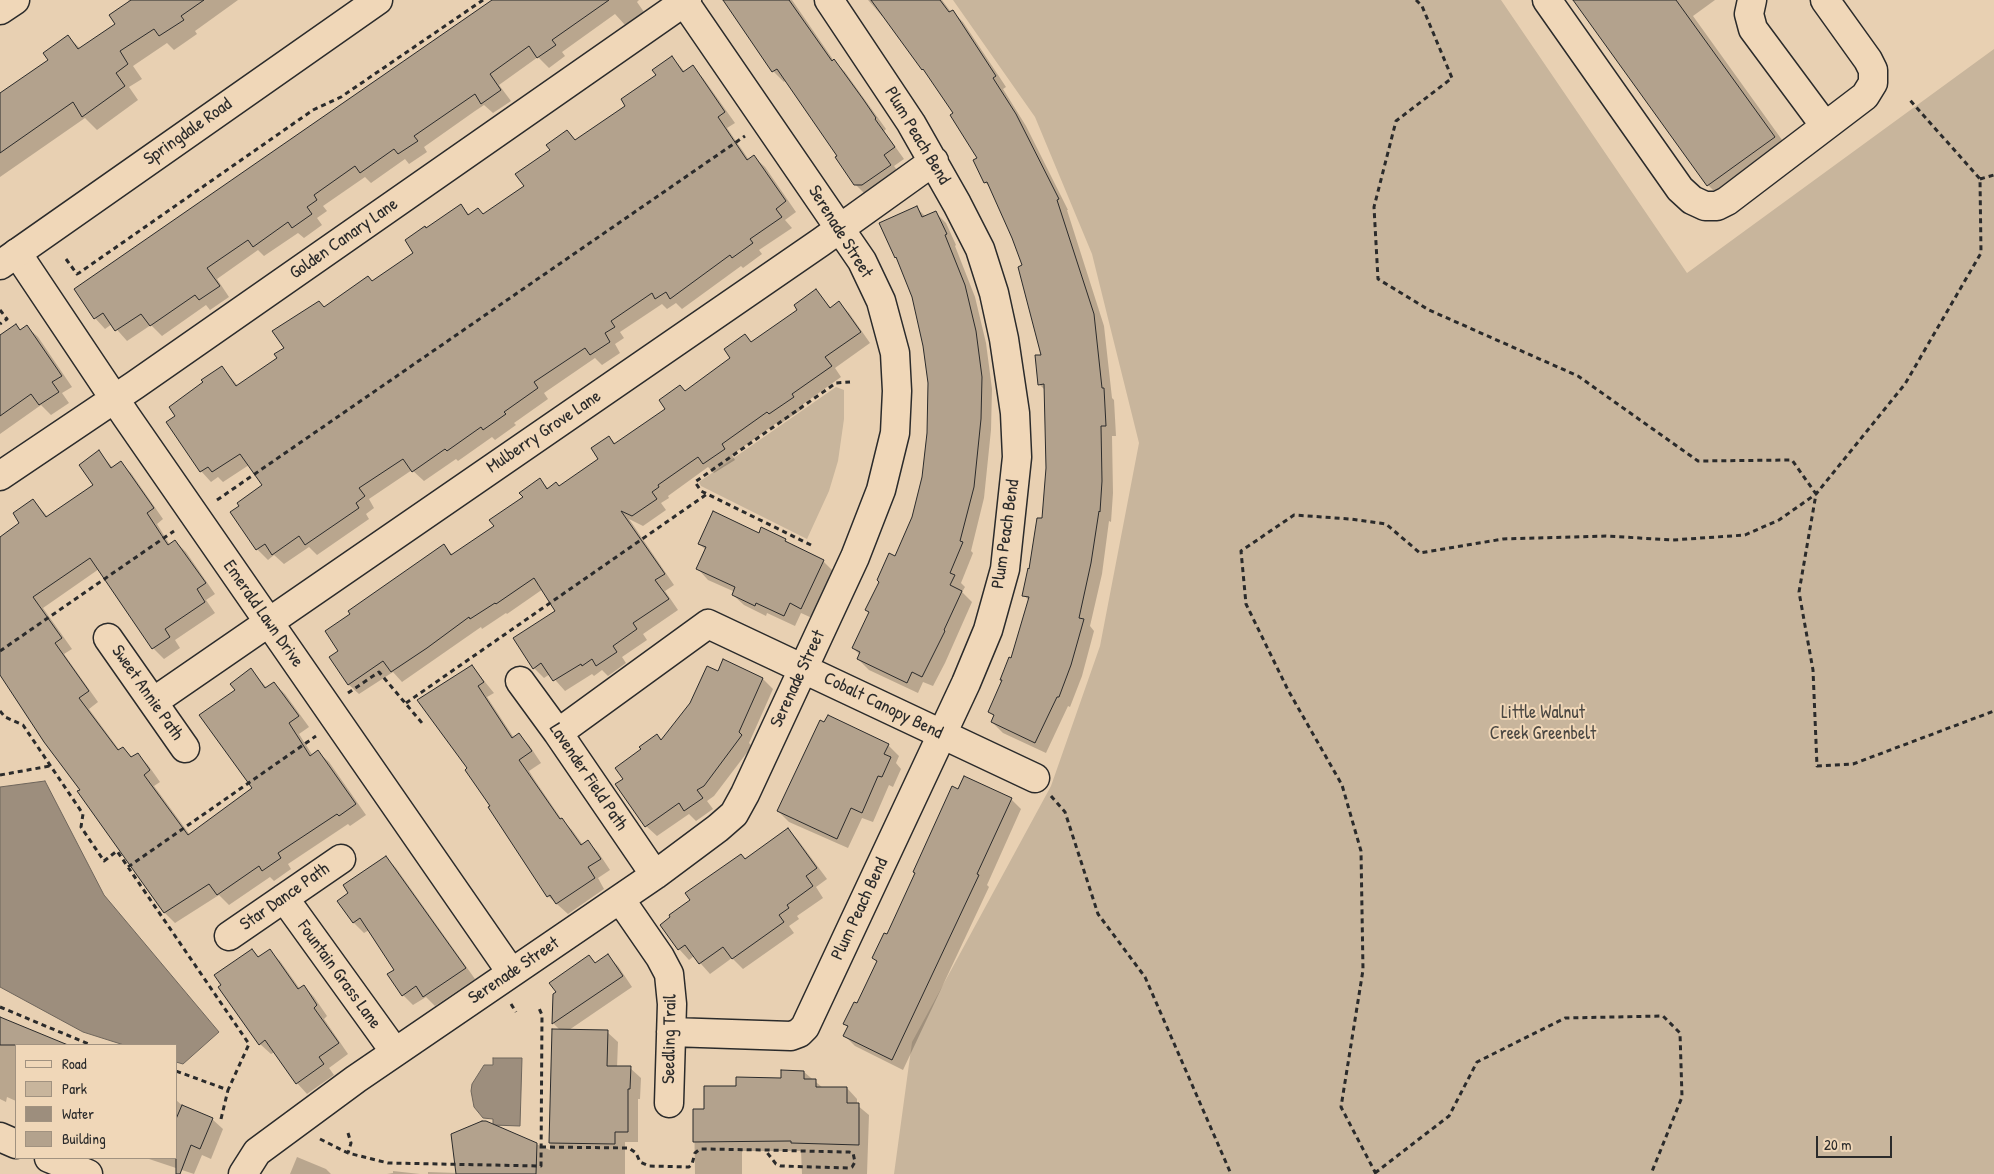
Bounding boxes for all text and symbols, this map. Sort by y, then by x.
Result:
street label: Plum Peach Bend [879,83,955,189]
street label: Springdale Road [140,94,236,170]
street label: Serenade Street [803,182,877,282]
street label: Golden Canary Lane [286,194,402,284]
street label: Mulberry Grove Lane [483,386,605,478]
street label: Plum Peach Bend [988,478,1024,590]
street label: Emerald Lawn Drive [218,556,308,672]
street label: Serenade Street [766,627,830,731]
street label: Sweet Annie Path [106,641,188,745]
street label: Cobalt Canopy Bend [820,668,946,744]
park label: Little Walnut Creek Greenbelt [1490,702,1596,744]
street label: Lavender Field Path [544,719,632,835]
street label: Plum Peach Bend [827,855,893,963]
street label: Star Dance Path [236,858,334,936]
street label: Fountain Grass Lane [292,917,386,1033]
street label: Serenade Street [464,933,564,1009]
street label: Seedling Trail [658,994,682,1084]
legend [15,1044,178,1159]
text: Road [62,1053,87,1074]
text: Park [62,1078,87,1099]
text: Water [62,1103,94,1124]
scale bar [1819,1126,1895,1158]
text: Building [62,1128,106,1149]
text: 20 m [1824,1134,1851,1155]

